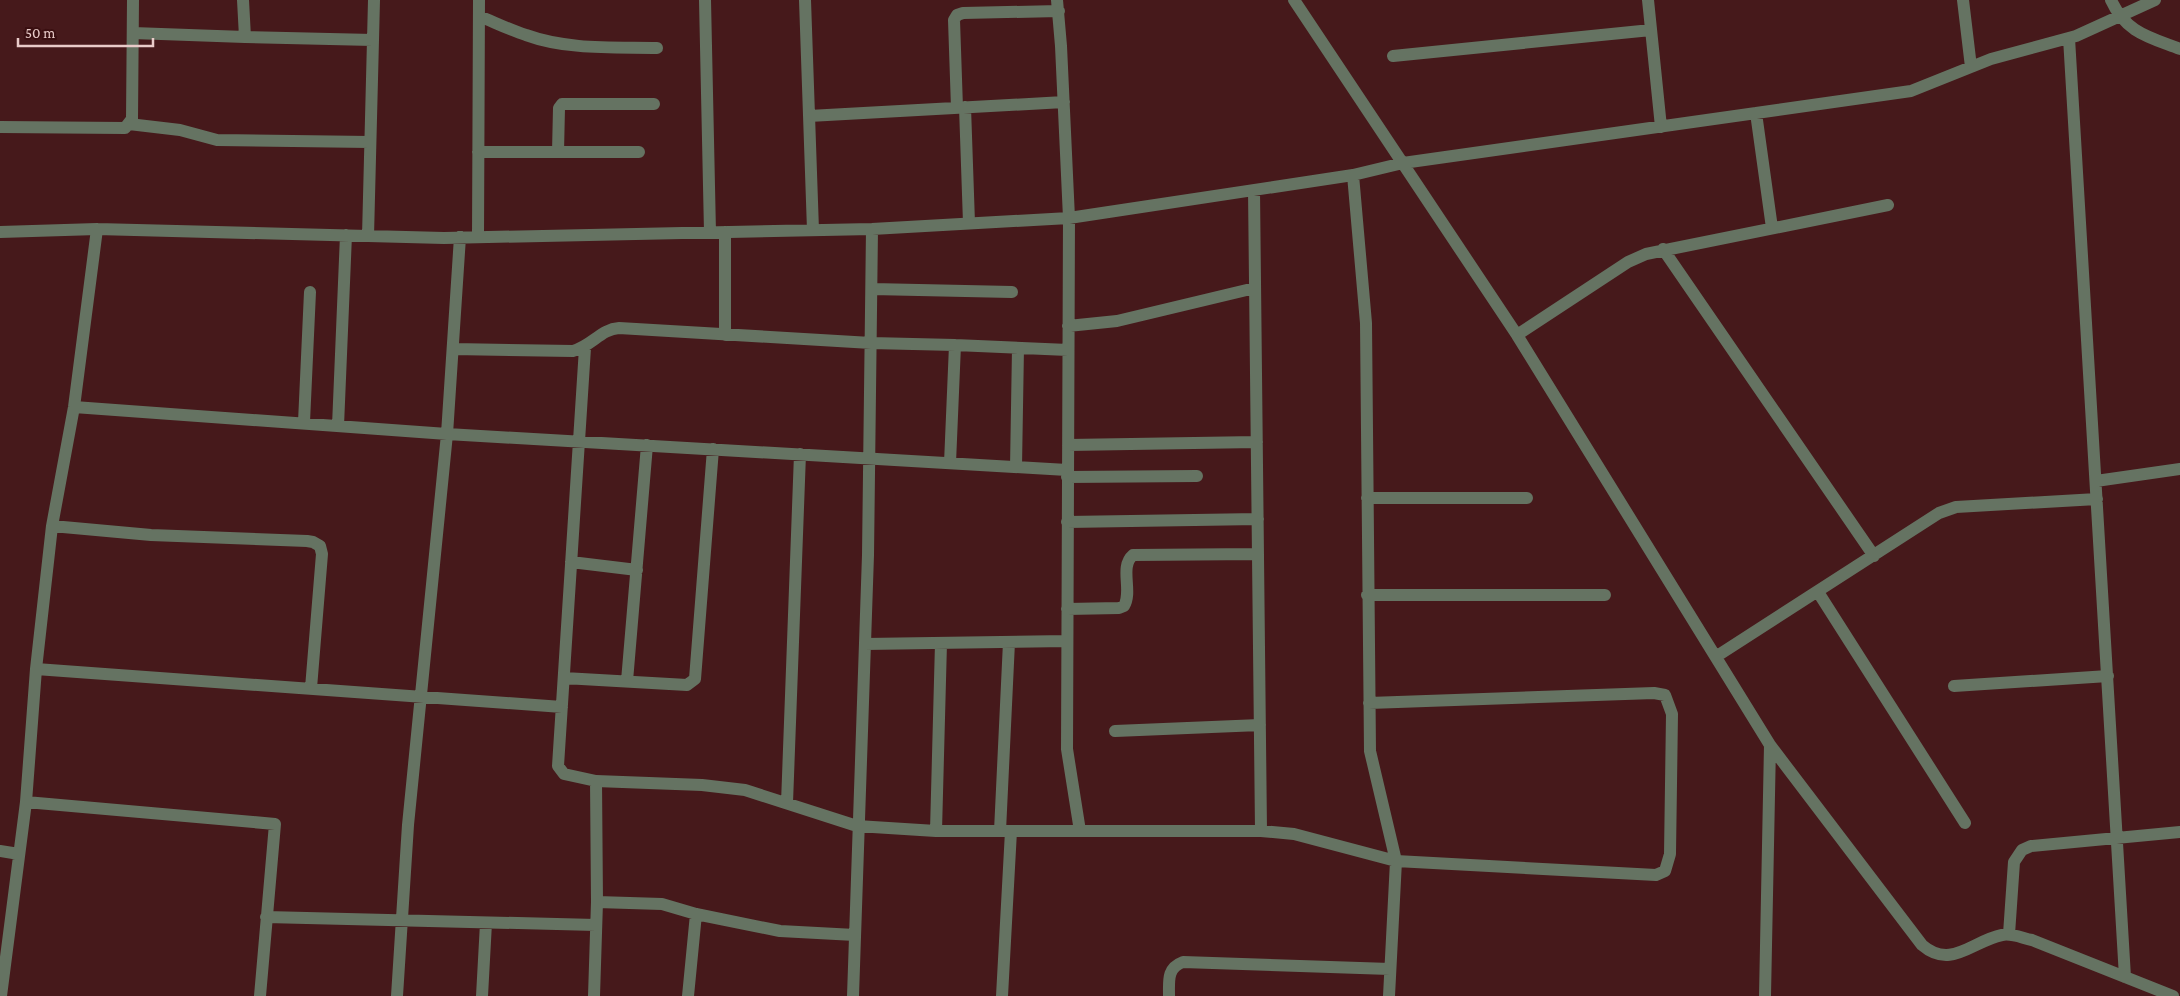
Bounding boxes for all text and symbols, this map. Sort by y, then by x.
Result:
scale bar [18,15,152,47]
text: 50 m [25,25,55,41]

